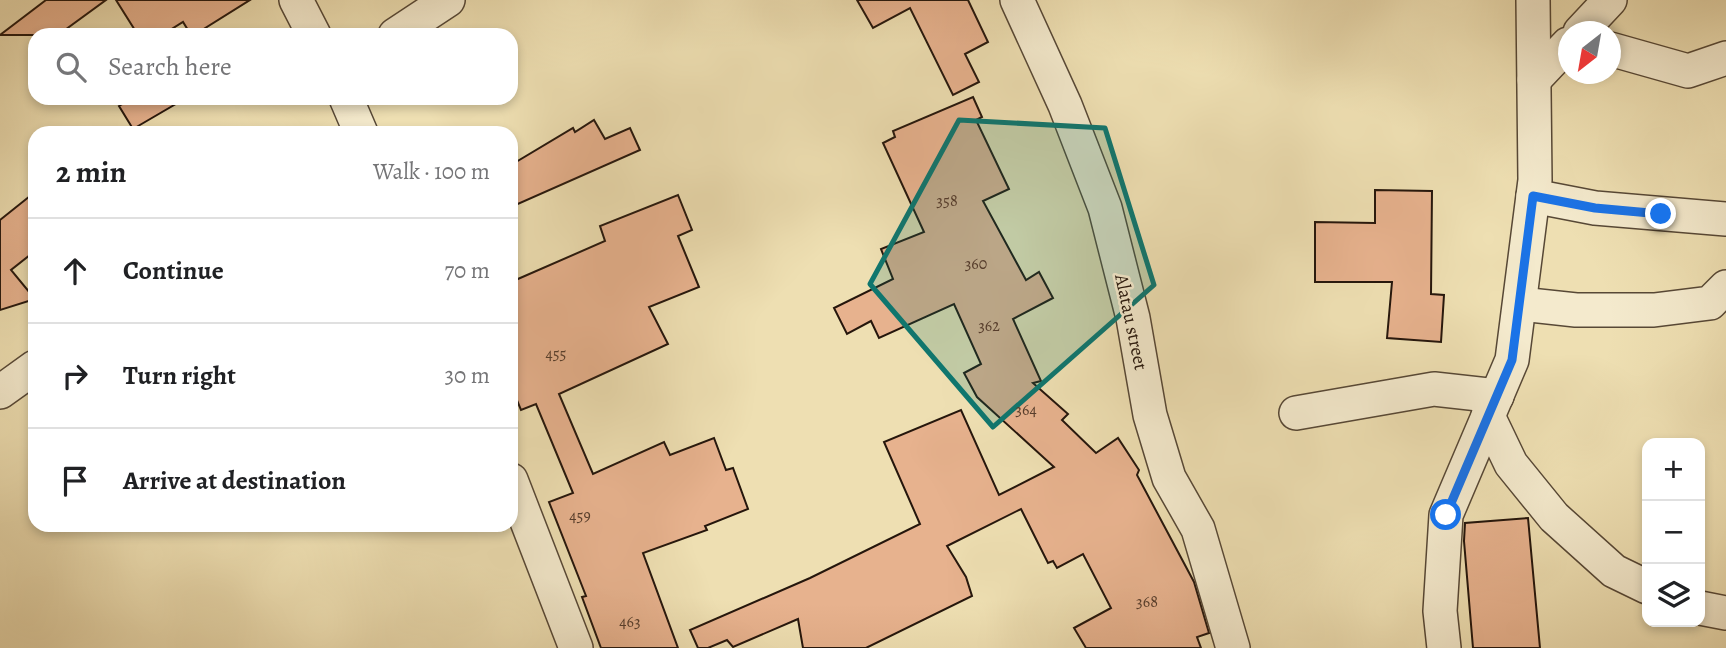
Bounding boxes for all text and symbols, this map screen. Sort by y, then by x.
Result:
north arrow [1558,21,1621,84]
search box [28,28,518,105]
icon: search [52,48,90,86]
text: Search here [108,49,232,84]
text: 2 min [56,152,126,192]
text: Walk · 100 m [373,156,490,187]
house number: 358 [936,190,958,212]
route end [1645,198,1676,229]
icon: ahead [56,252,94,290]
text: Continue [123,253,224,288]
house number: 360 [965,253,987,275]
text: 70 m [444,255,490,286]
street label: Alatau street [1108,271,1154,373]
house number: 362 [978,315,1000,337]
house number: 455 [545,343,567,365]
icon: right [56,357,94,395]
text: Turn right [123,358,236,393]
text: 30 m [444,360,490,391]
house number: 364 [1015,399,1037,421]
map controls [1642,438,1705,627]
button: + [1642,438,1705,501]
icon: arrive [56,462,94,500]
text: Arrive at destination [123,463,346,498]
route start [1430,499,1461,530]
button: − [1642,501,1705,564]
house number: 459 [569,505,591,527]
button: layers [1642,564,1705,627]
house number: 368 [1136,591,1158,613]
house number: 463 [619,611,641,633]

